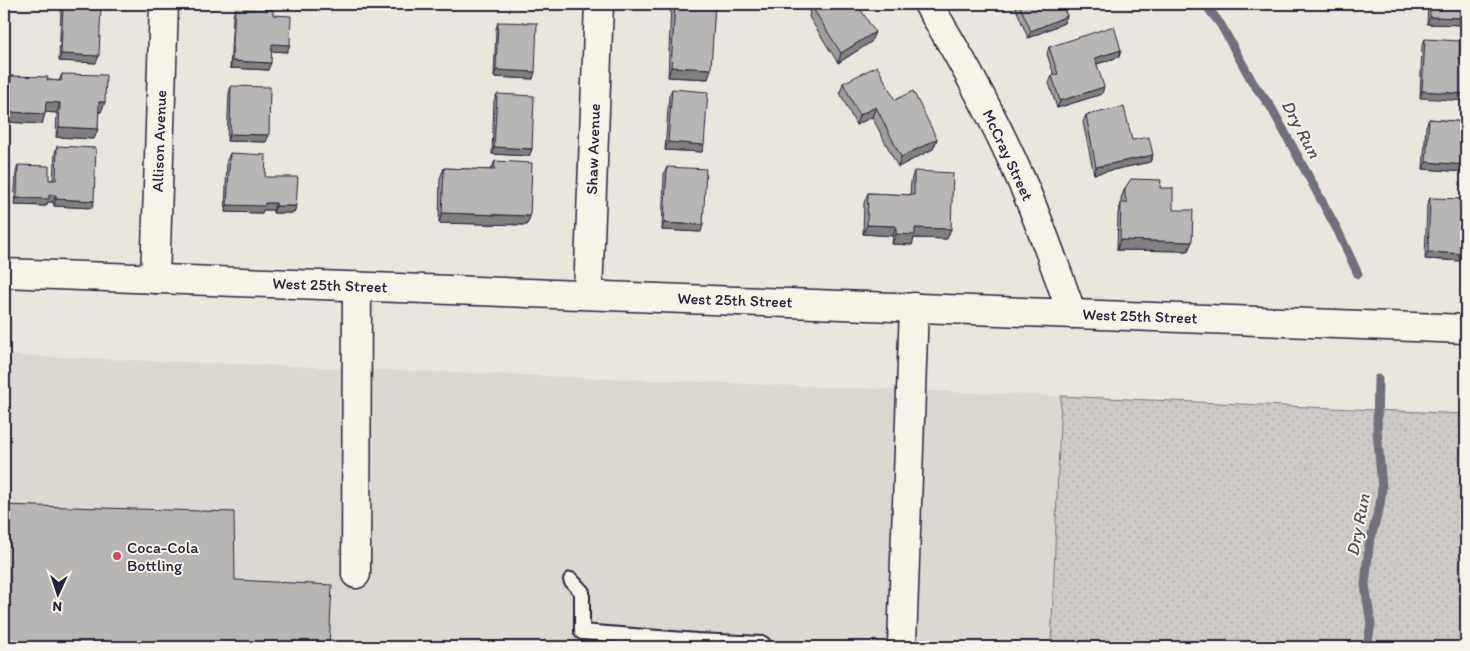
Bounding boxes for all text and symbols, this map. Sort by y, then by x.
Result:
street label: Allison Avenue [148,90,170,192]
water label: Dry Run [1277,96,1326,163]
street label: Shaw Avenue [582,103,604,195]
street label: McCray Street [979,106,1037,204]
street label: West 25th Street [272,273,388,297]
street label: West 25th Street [677,288,793,312]
street label: West 25th Street [1082,304,1198,328]
water label: Dry Run [1341,491,1375,558]
place label: Coca-Cola Bottling [127,538,199,575]
marker: Coca-Cola Bottling [111,550,123,562]
north arrow [32,568,82,618]
text: N [52,598,63,615]

